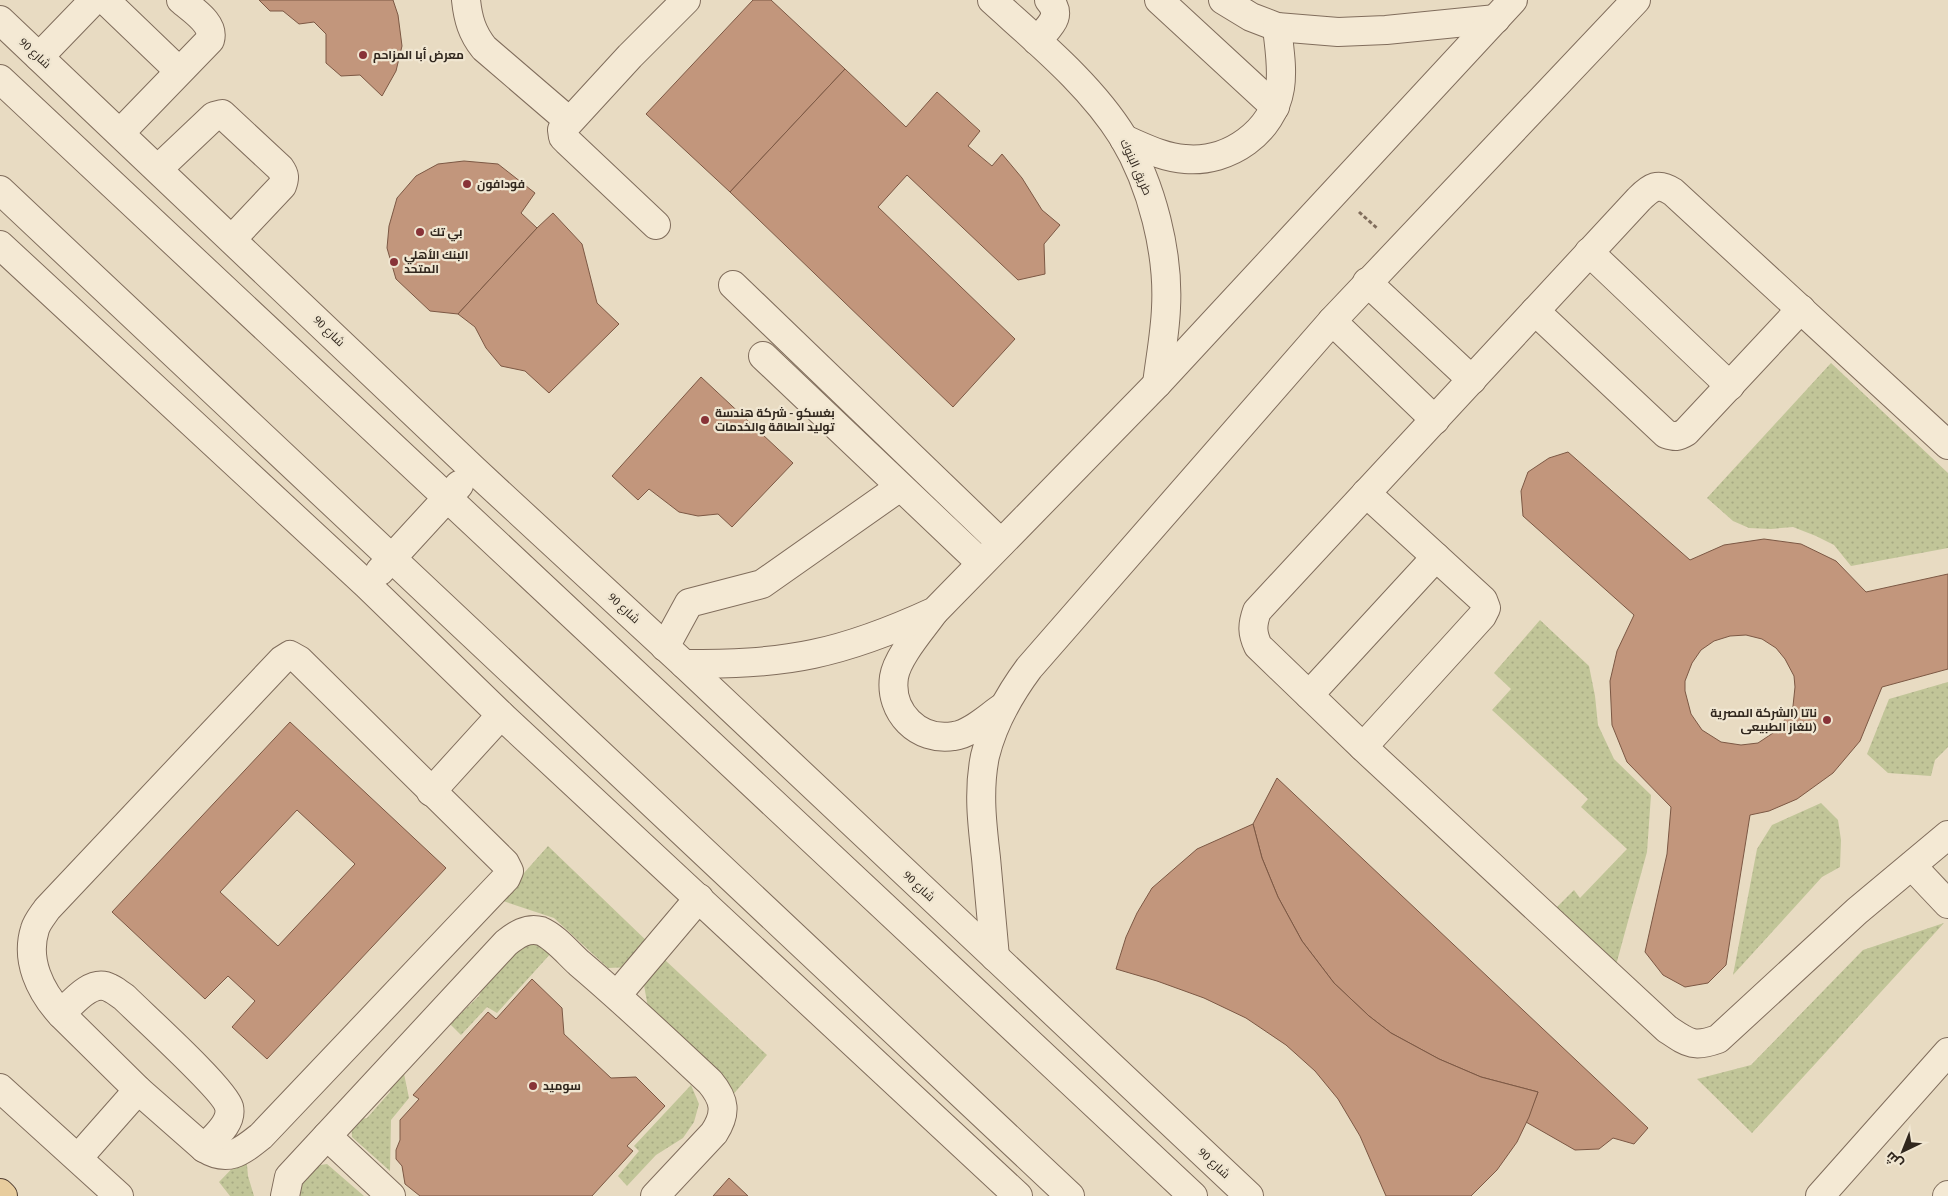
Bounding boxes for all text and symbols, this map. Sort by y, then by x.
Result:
street label: شارع 90 [16,34,54,72]
place label: معرض أبا المزاحم [373,47,464,63]
marker: معرض أبا المزاحم [357,49,369,61]
street label: طريق البنوك [1116,136,1156,198]
place label: فودافون [477,176,525,192]
marker: فودافون [461,178,473,190]
place label: بي تك [430,224,462,242]
marker: بي تك [414,226,426,238]
place label: البنك الأهلي المتحد [404,247,468,277]
marker: البنك الأهلي المتحد [388,256,400,268]
street label: شارع 90 [310,312,348,350]
place label: بغسكو - شركة هندسة توليد الطاقة والخدمات [715,405,835,435]
marker: بغسكو - شركة هندسة توليد الطاقة والخدمات [699,414,711,426]
street label: شارع 90 [605,589,643,627]
place label: ناتا (الشركة المصرية للغاز الطبيعى) [1710,705,1817,735]
marker: ناتا (الشركة المصرية للغاز الطبيعى) [1821,714,1833,726]
street label: شارع 90 [900,867,938,905]
place label: سوميد [543,1078,581,1094]
marker: سوميد [527,1080,539,1092]
north arrow [1878,1126,1928,1176]
street label: شارع 90 [1195,1144,1233,1182]
text: ش [1881,1147,1908,1174]

